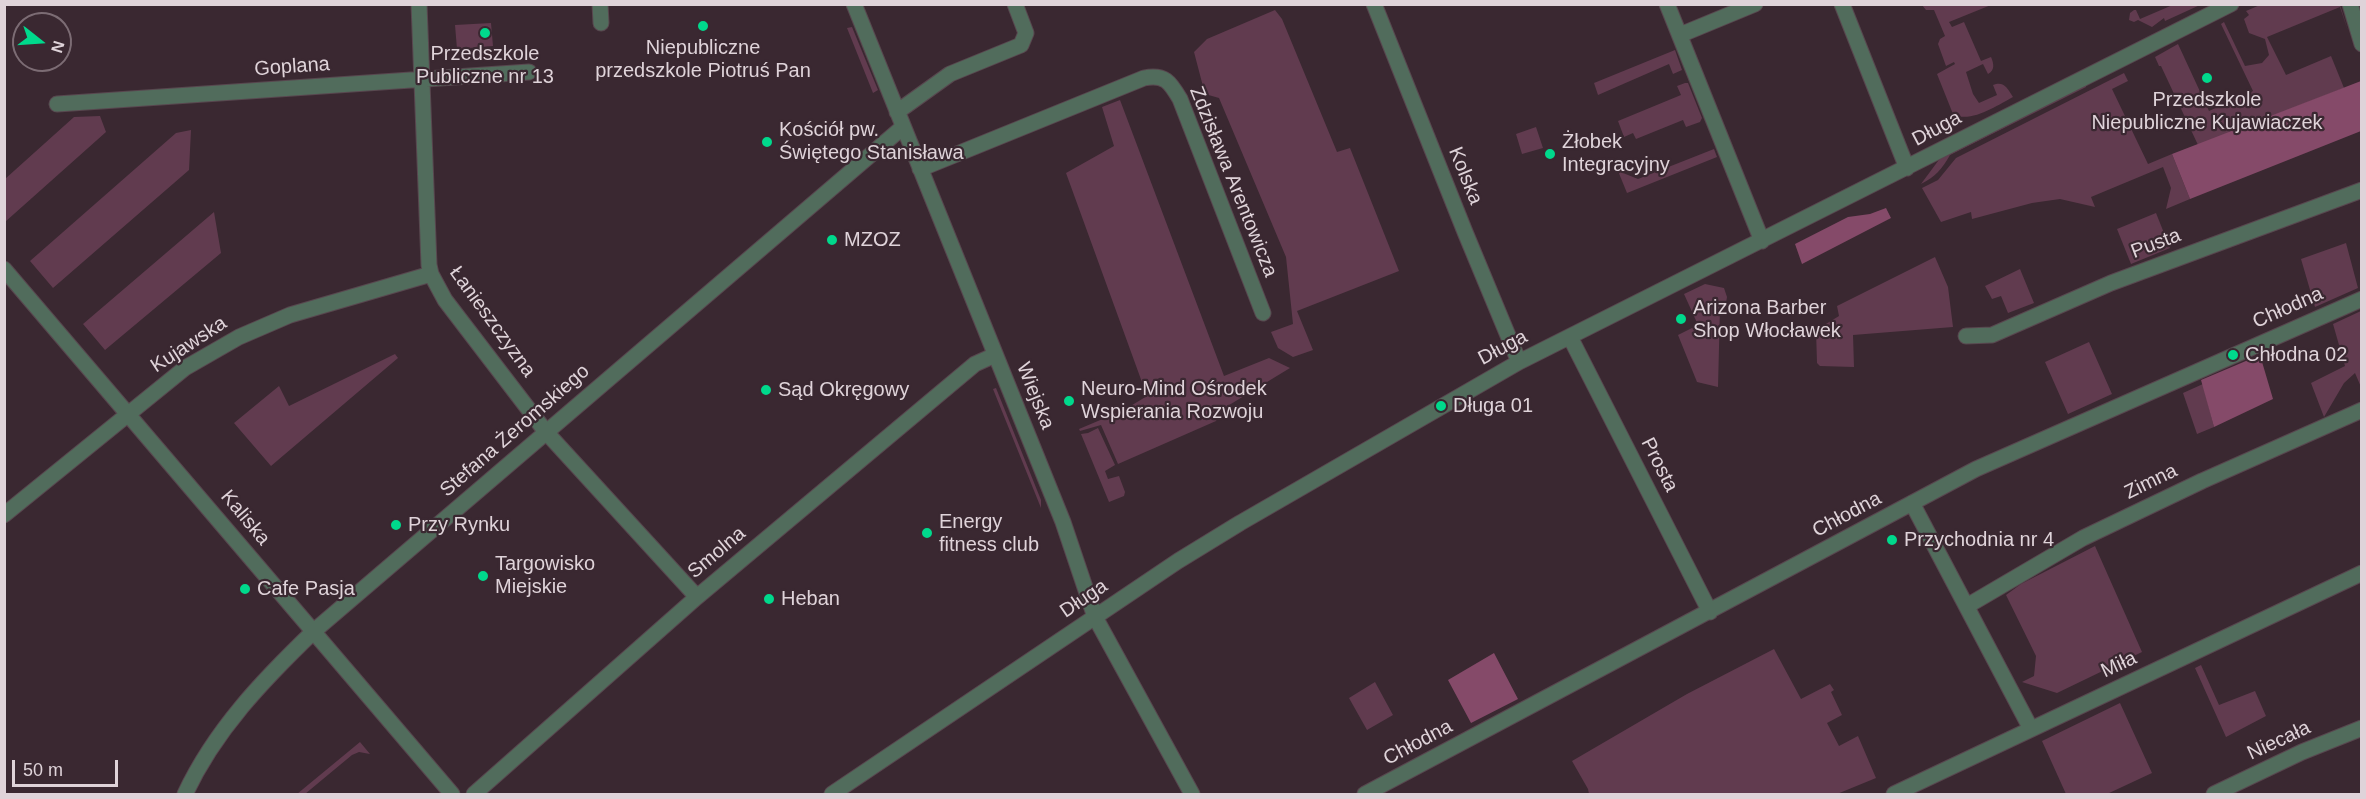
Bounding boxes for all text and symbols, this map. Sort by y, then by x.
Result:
north arrow [12,12,72,72]
marker: Niepubliczne przedszkole Piotruś Pan [696,19,710,33]
marker: Przedszkole Publiczne nr 13 [478,26,492,40]
place label: Niepubliczne przedszkole Piotruś Pan [595,36,811,83]
text: N [48,39,68,55]
place label: Przedszkole Publiczne nr 13 [416,42,554,89]
street label: Goplana [253,52,331,82]
marker: Przedszkole Niepubliczne Kujawiaczek [2200,71,2214,85]
street label: Zdzisława Arentowicza [1184,83,1282,281]
place label: Przedszkole Niepubliczne Kujawiaczek [2091,88,2323,135]
street label: Długa [1908,106,1966,152]
place label: Kościół pw. Świętego Stanisława [779,118,964,165]
place label: Żłobek Integracyjny [1562,130,1670,177]
marker: Kościół pw. Świętego Stanisława [760,135,774,149]
street label: Kolska [1443,144,1487,208]
marker: Żłobek Integracyjny [1543,147,1557,161]
street label: Pusta [2128,224,2184,264]
place label: MZOZ [844,228,901,252]
marker: MZOZ [825,233,839,247]
street label: Łanieszczyzna [444,262,540,382]
street label: Chłodna [2249,282,2327,334]
place label: Arizona Barber Shop Włocławek [1693,296,1841,343]
street label: Kujawska [147,312,231,378]
marker: Arizona Barber Shop Włocławek [1674,312,1688,326]
street label: Długa [1474,325,1532,371]
place label: Chłodna 02 [2245,343,2347,367]
marker: Chłodna 02 [2226,348,2240,362]
street label: Wiejska [1011,359,1059,433]
street label: Stefana Żeromskiego [435,360,595,502]
place label: Neuro-Mind Ośrodek Wspierania Rozwoju [1081,377,1267,424]
place label: Sąd Okręgowy [778,378,909,402]
marker: Sąd Okręgowy [759,383,773,397]
marker: Neuro-Mind Ośrodek Wspierania Rozwoju [1062,394,1076,408]
place label: Długa 01 [1453,394,1533,418]
marker: Długa 01 [1434,399,1448,413]
street label: Prosta [1635,434,1683,496]
street label: Zimna [2121,459,2181,505]
street label: Kaliska [215,486,275,550]
street label: Chłodna [1808,487,1886,543]
place label: Energy fitness club [939,510,1039,557]
place label: Przy Rynku [408,513,510,537]
marker: Przy Rynku [389,518,403,532]
street label: Smolna [683,522,751,584]
marker: Energy fitness club [920,526,934,540]
place label: Przychodnia nr 4 [1904,528,2054,552]
marker: Przychodnia nr 4 [1885,533,1899,547]
place label: Targowisko Miejskie [495,552,595,599]
marker: Targowisko Miejskie [476,569,490,583]
street label: Długa [1056,574,1112,624]
place label: Cafe Pasja [257,577,355,601]
marker: Cafe Pasja [238,582,252,596]
place label: Heban [781,587,840,611]
marker: Heban [762,592,776,606]
street label: Miła [2097,646,2141,684]
street label: Chłodna [1379,715,1457,771]
street label: Niecała [2244,716,2314,766]
scale bar [15,748,122,786]
text: 50 m [23,760,63,780]

